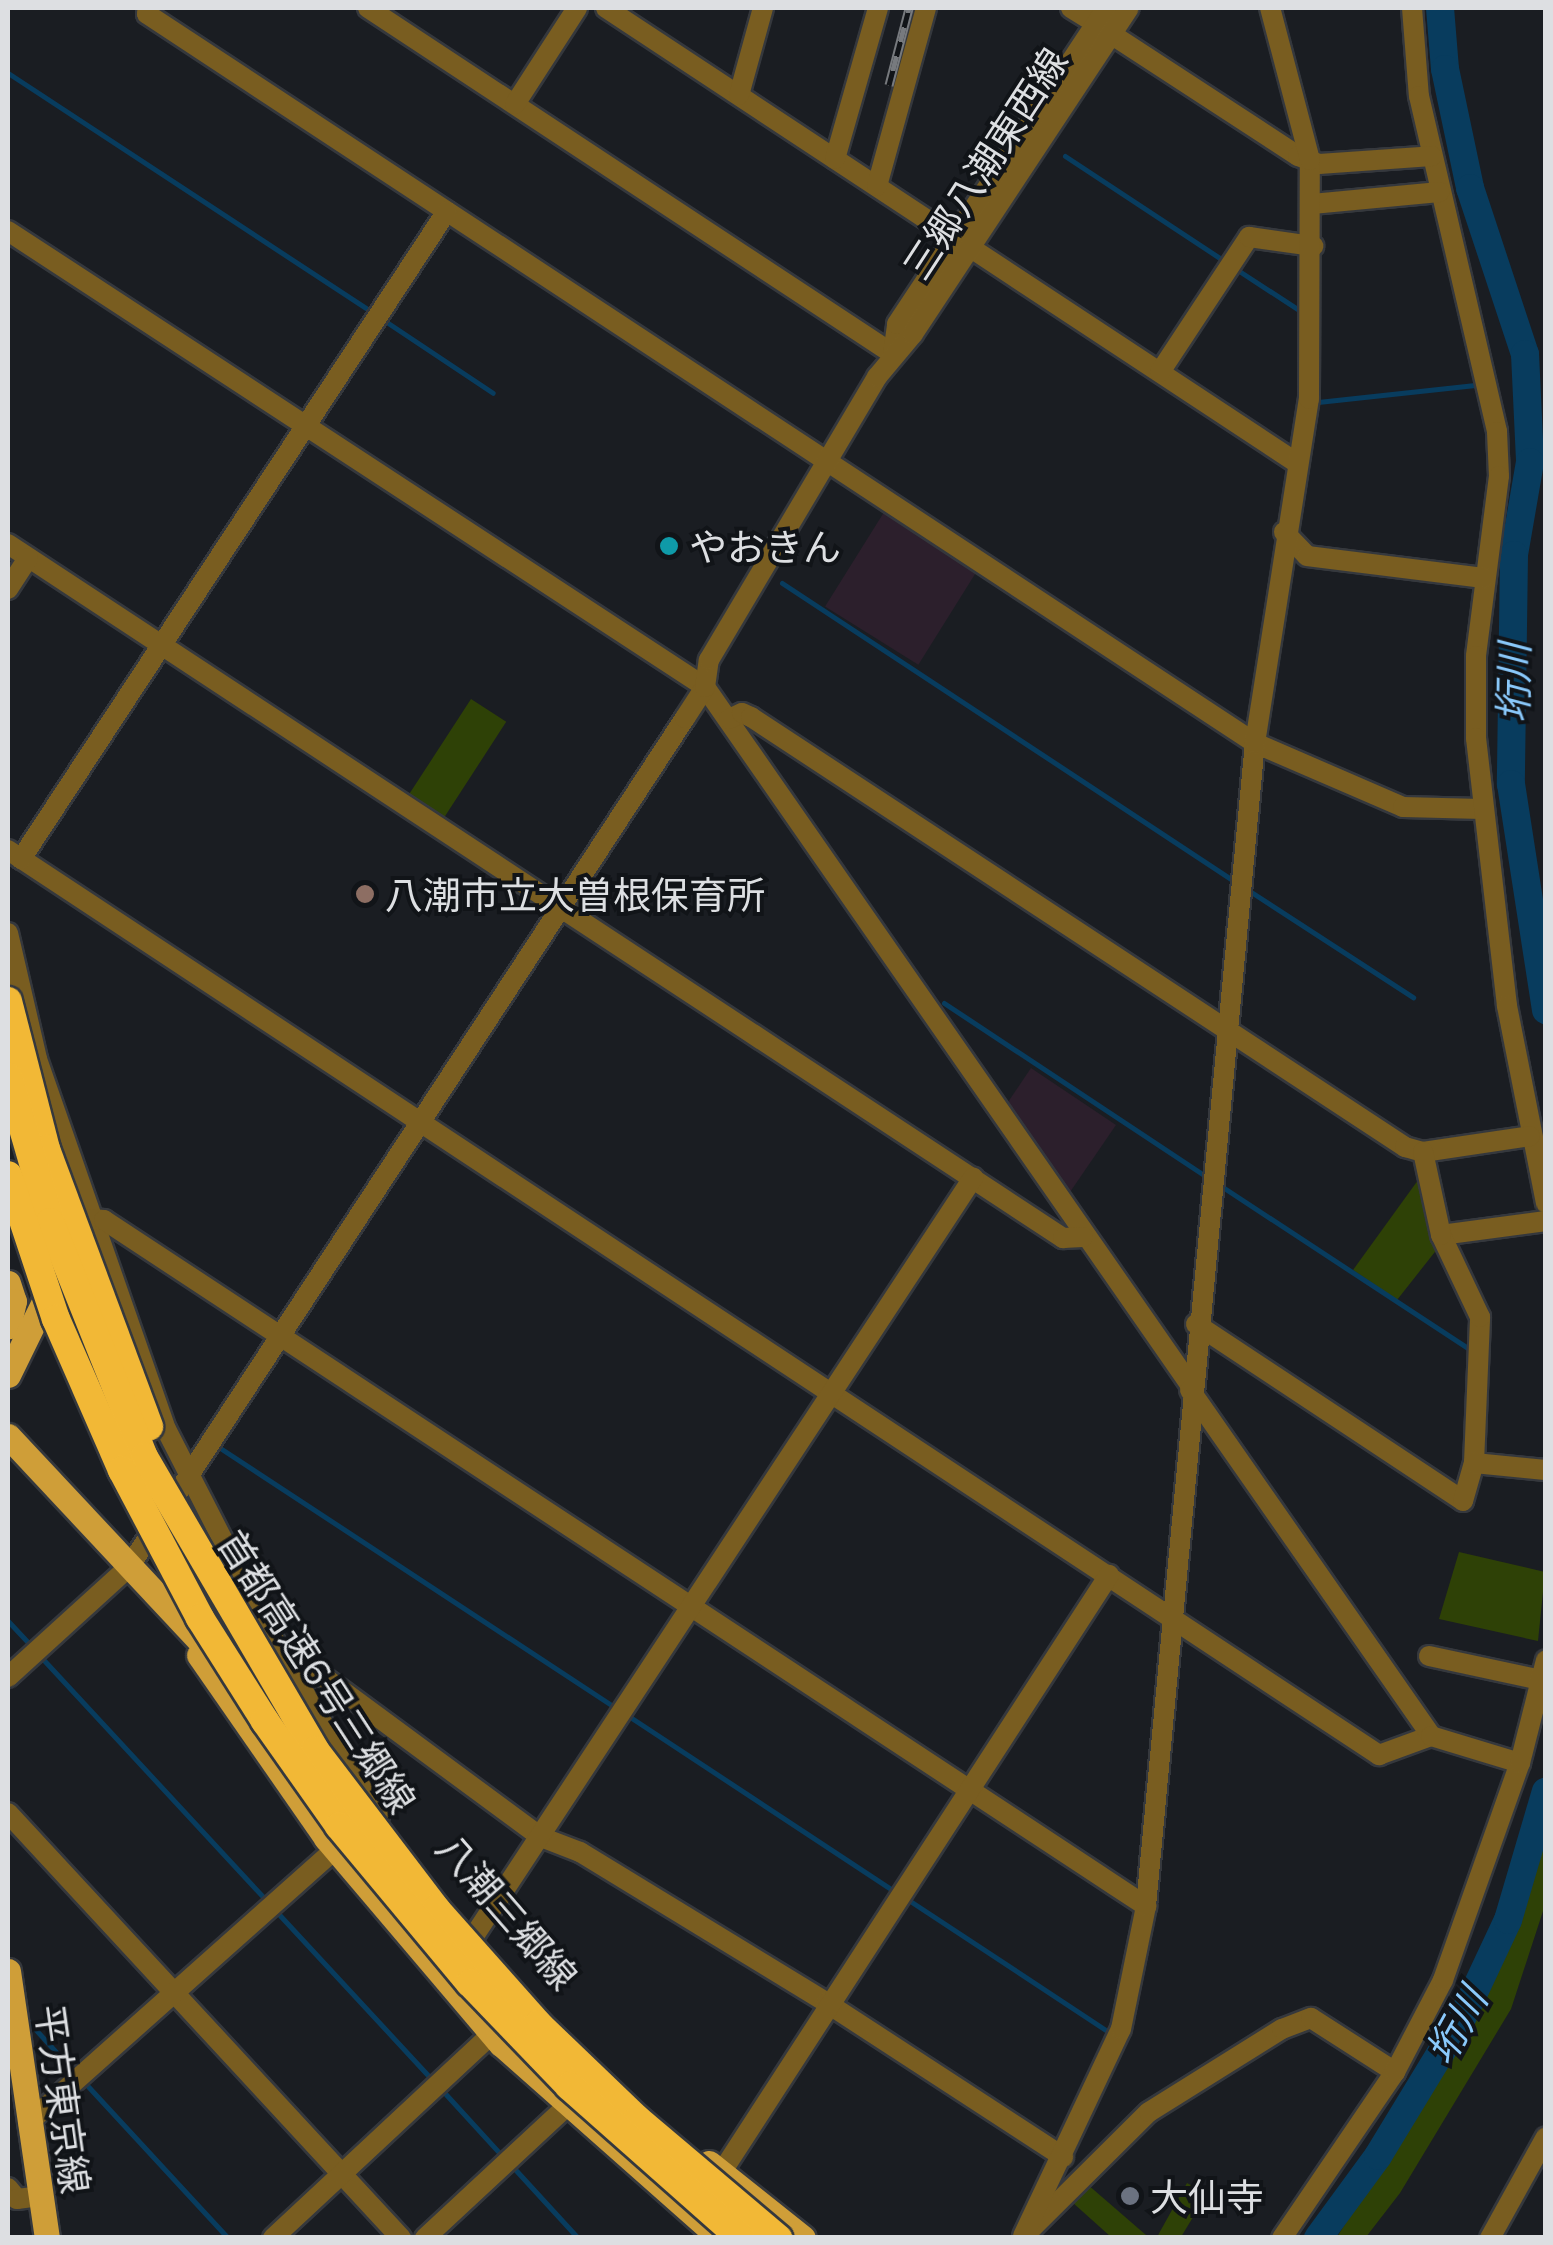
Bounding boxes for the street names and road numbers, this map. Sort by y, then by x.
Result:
street label: 三郷八潮東西線 [892,39,1076,287]
street label: 首都高速6号三郷線 [210,1521,426,1821]
street label: 八潮三郷線 [428,1824,588,1998]
street label: 平方東京線 [28,2002,100,2196]

